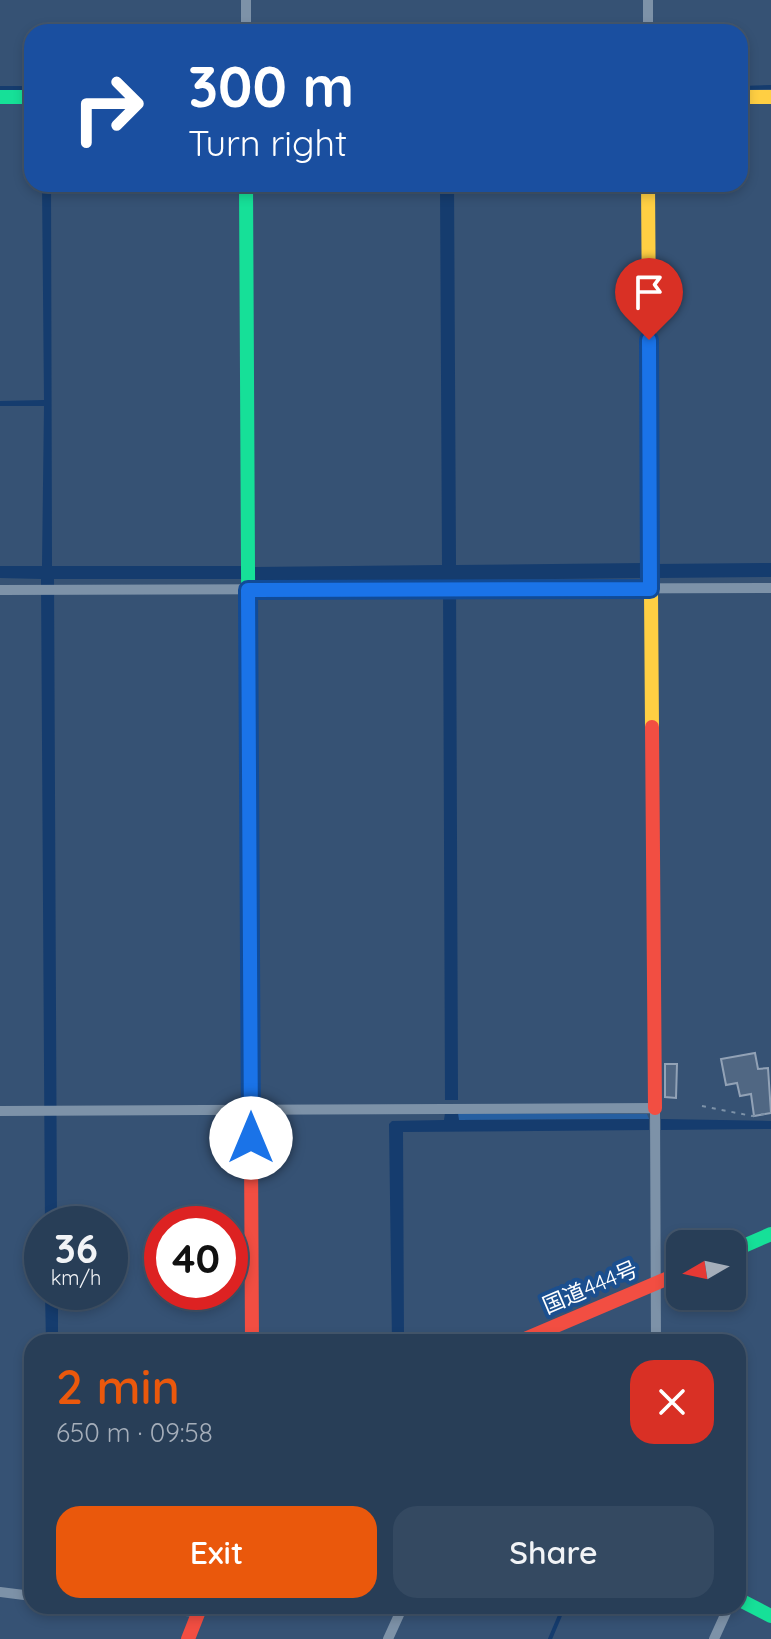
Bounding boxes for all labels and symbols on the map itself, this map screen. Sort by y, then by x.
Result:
pin [615,258,683,340]
position arrow [209,1096,293,1180]
speed limit sign: 40 [144,1206,248,1310]
north arrow [666,1230,746,1310]
street label: 国道444号 [538,1254,642,1320]

